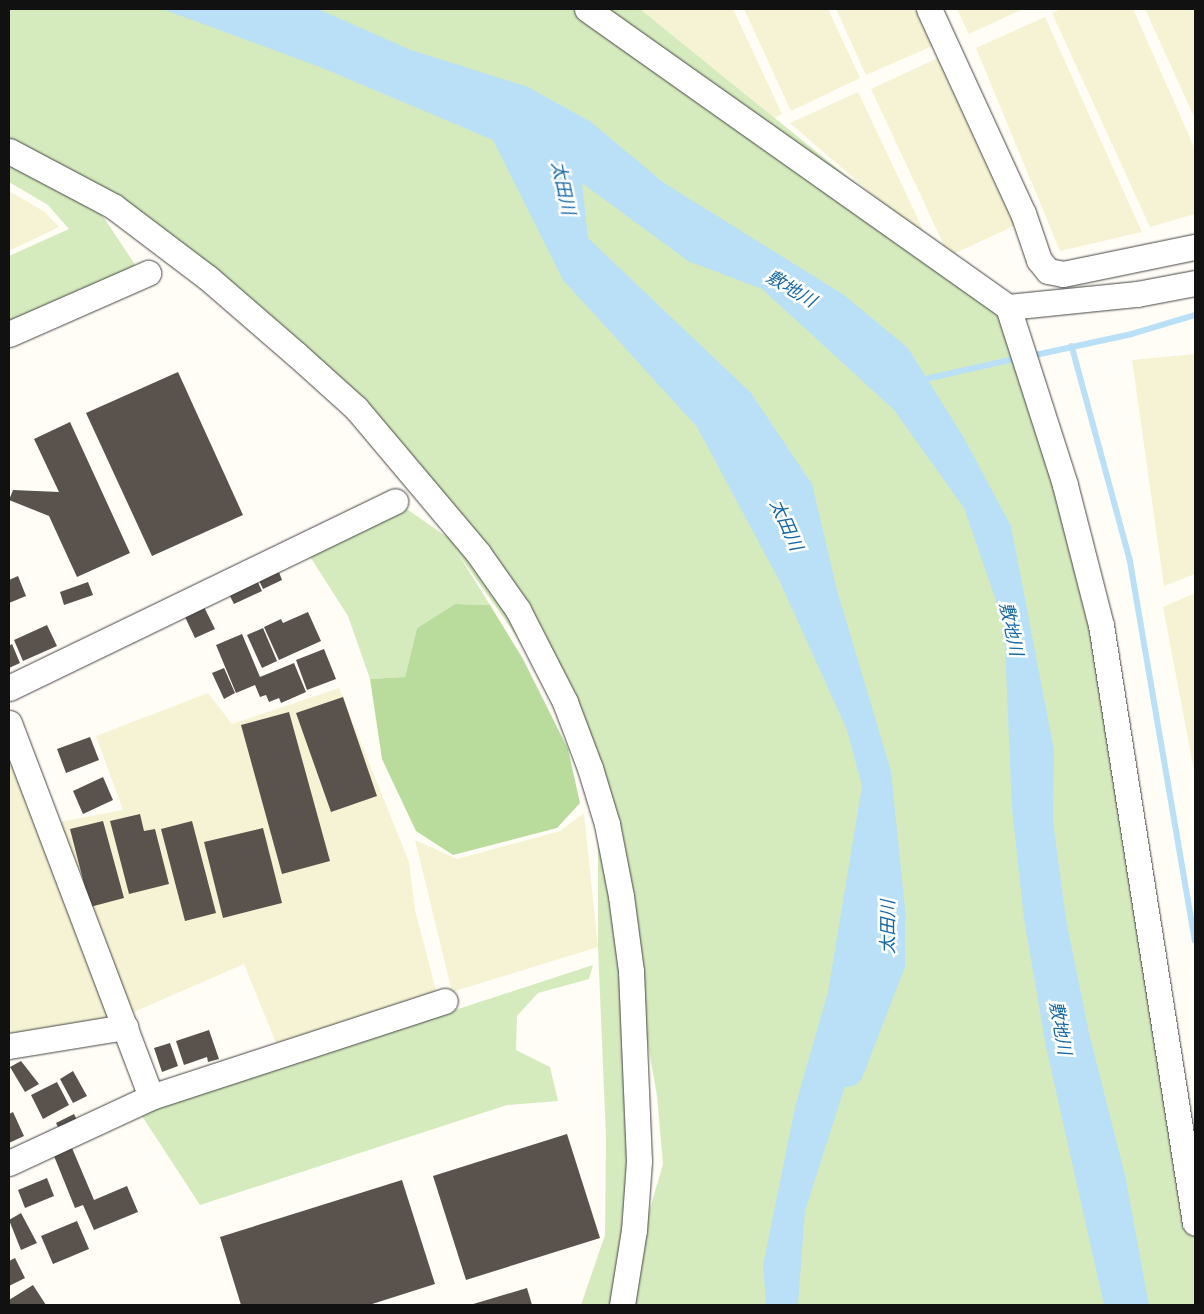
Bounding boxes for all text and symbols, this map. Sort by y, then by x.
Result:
water label: 太田川 [547,159,579,217]
water label: 敷地川 [762,266,820,312]
water label: 太田川 [765,496,807,554]
water label: 敷地川 [995,600,1027,658]
water label: 太田川 [877,900,899,954]
water label: 敷地川 [1045,1000,1075,1056]

